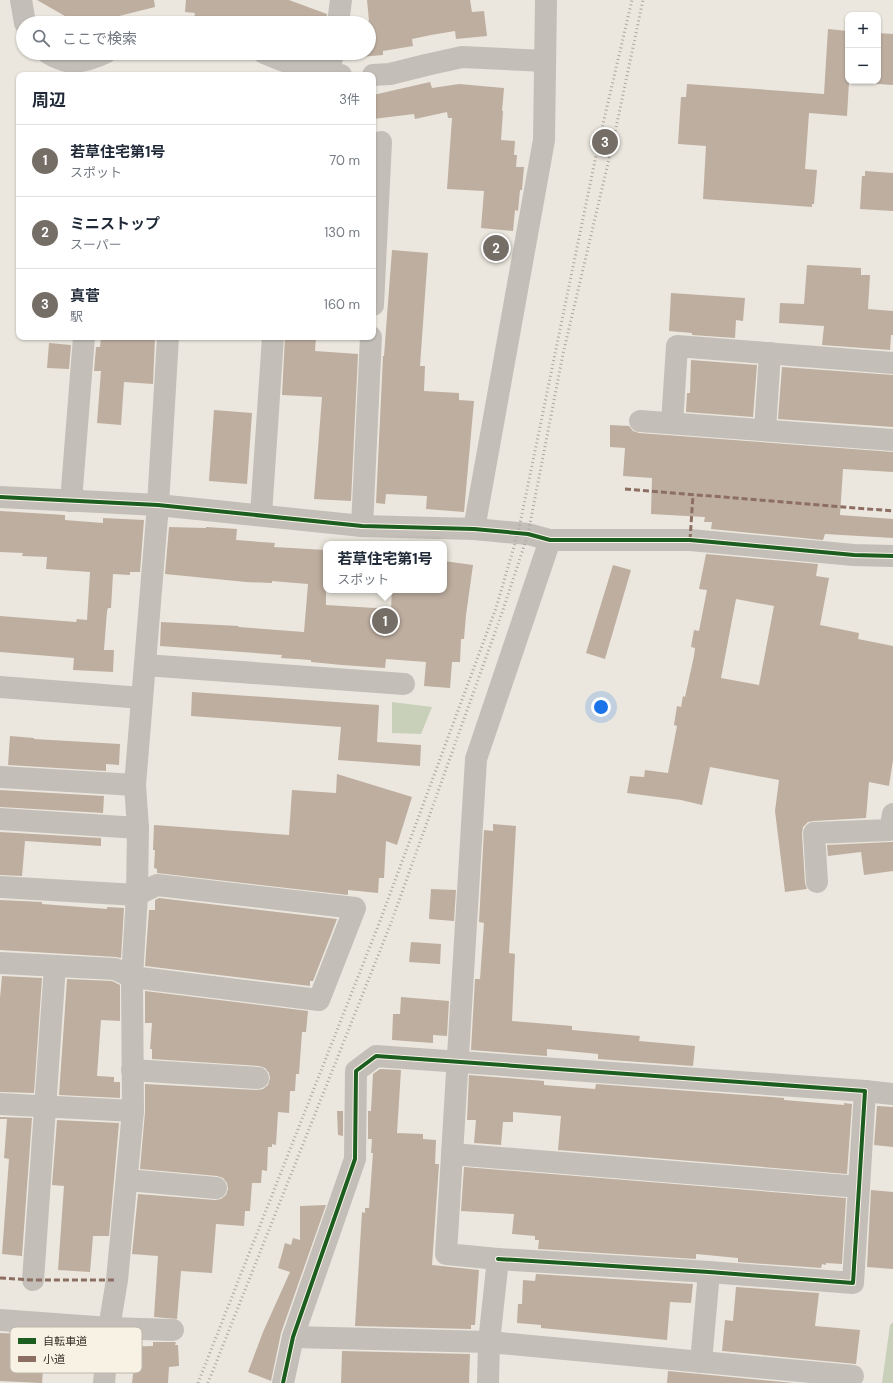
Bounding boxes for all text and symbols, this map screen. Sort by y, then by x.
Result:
map controls [845,12,881,84]
button: + [845,12,881,48]
search box [16,16,376,60]
icon: search [30,27,52,49]
text: ここで検索 [62,29,137,49]
button: − [845,48,881,84]
text: 周辺 [32,89,66,111]
text: 3件 [339,91,360,108]
pin: 3 [592,127,618,157]
text: 若草住宅第1号 [70,142,165,162]
text: 1 [43,152,47,169]
text: 70 m [329,152,360,169]
text: スポット [70,164,122,181]
text: ミニストップ [70,214,160,234]
text: 2 [41,224,49,241]
text: 130 m [324,224,360,241]
pin: 2 [483,233,509,263]
text: スーパー [70,236,122,253]
text: 真菅 [70,286,100,306]
text: 3 [41,296,49,313]
text: 160 m [324,296,360,313]
text: 駅 [70,308,83,325]
popup [323,541,447,593]
text: 若草住宅第1号 [337,549,433,569]
text: スポット [337,571,389,588]
pin: 1 [372,606,398,636]
your location [591,697,611,717]
legend [10,1327,142,1373]
text: 自転車道 [43,1334,87,1348]
text: 小道 [43,1352,65,1366]

